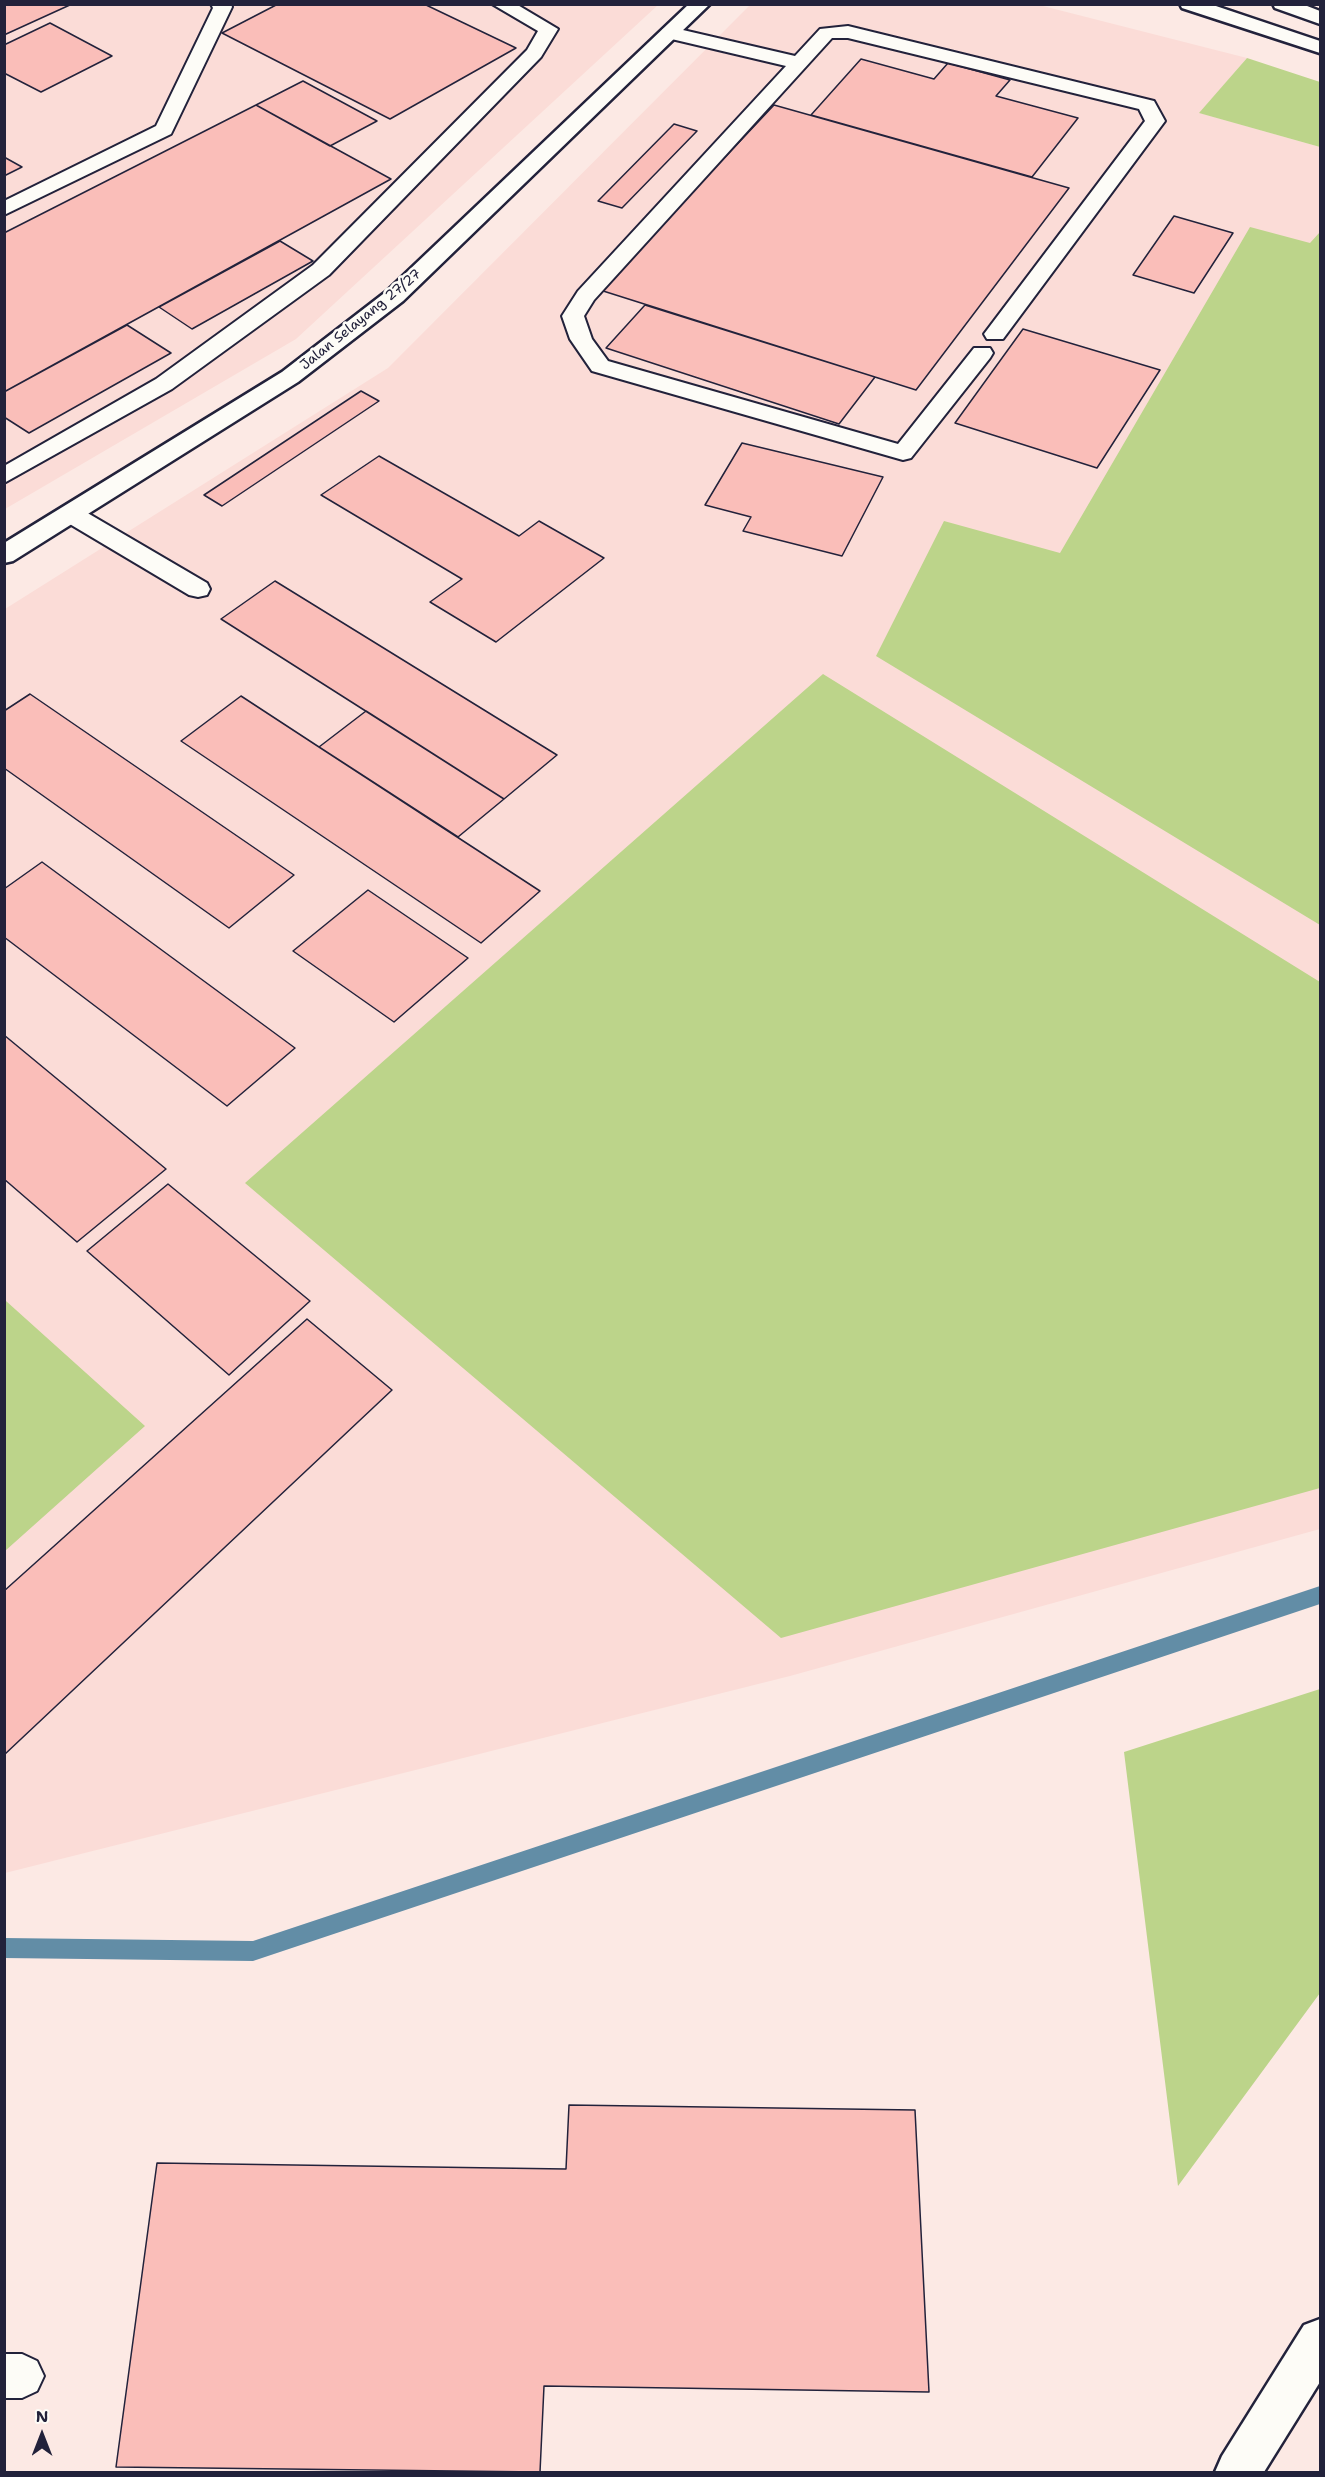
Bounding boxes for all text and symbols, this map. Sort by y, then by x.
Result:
street label: Jalan Selayang 27/27 [297,266,425,374]
north arrow [12,2405,72,2465]
text: N [36,2406,48,2427]

